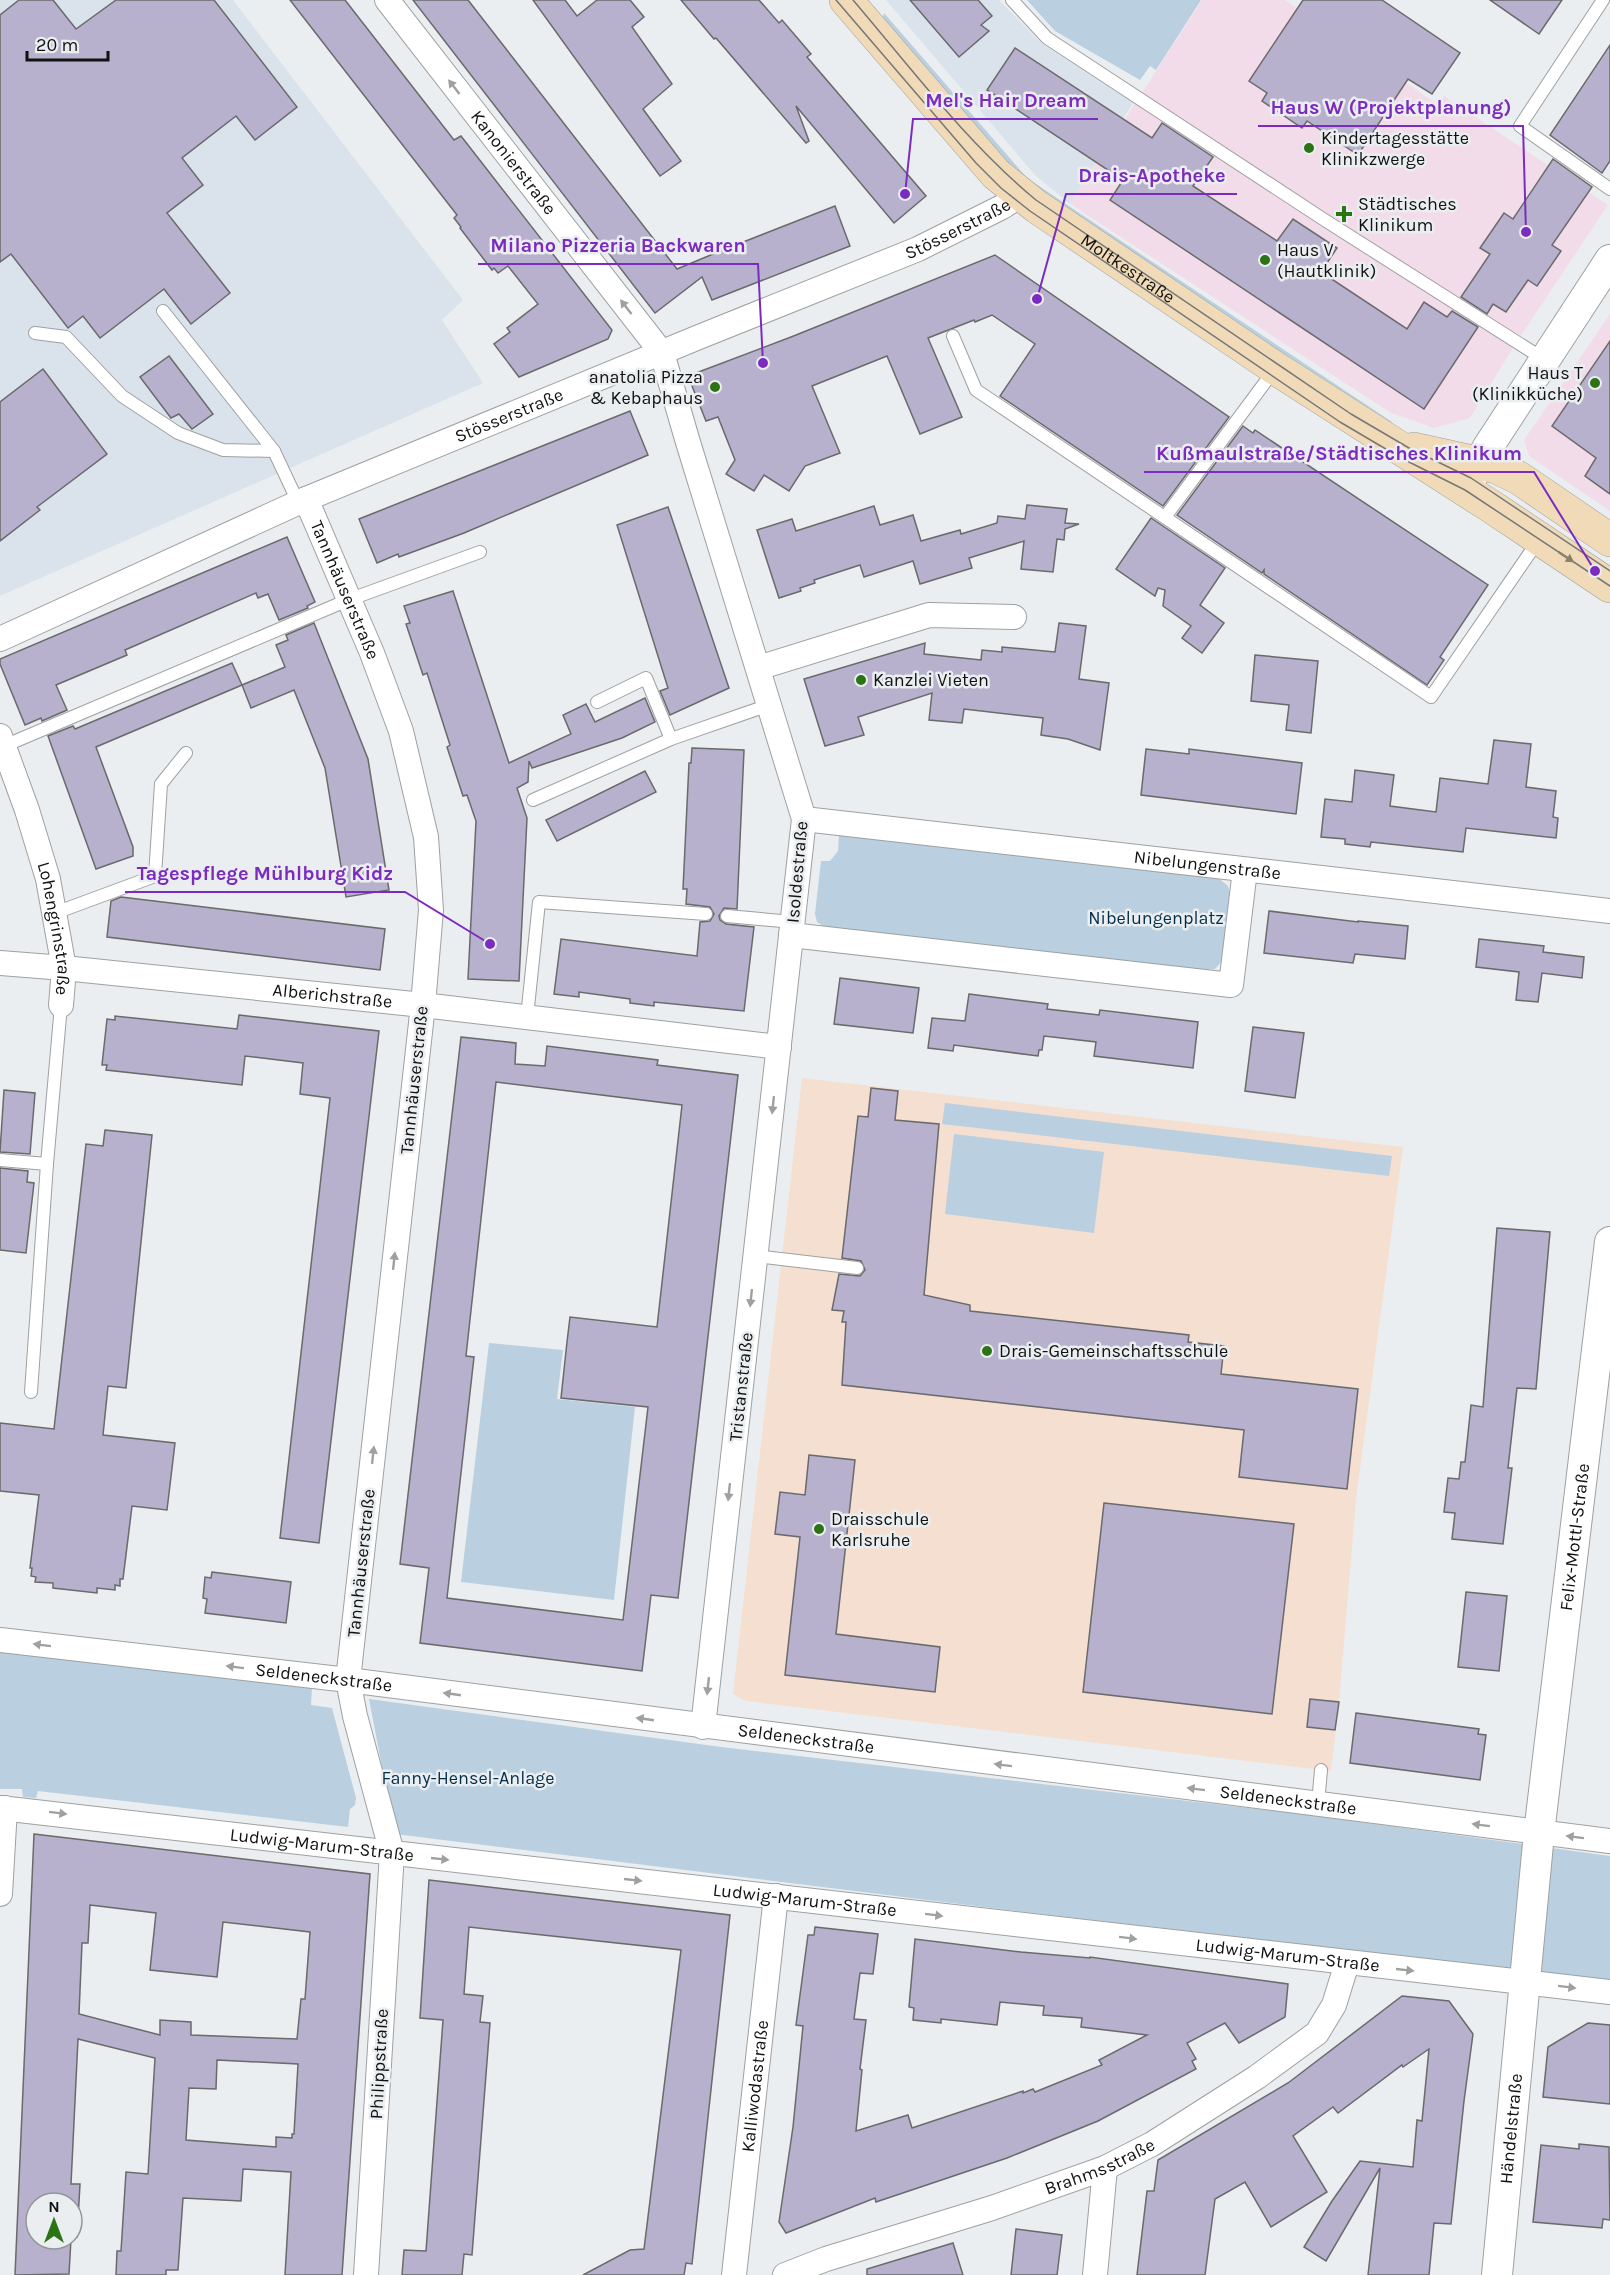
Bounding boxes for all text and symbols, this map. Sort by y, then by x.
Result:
scale bar [27,24,108,62]
text: 20 m [36,34,78,56]
one-way arrow [448,79,461,95]
callout: Mel's Hair Dream [913,81,1098,119]
callout: Haus W (Projektplanung) [1258,88,1523,126]
text: Mel's Hair Dream [925,89,1087,112]
text: Haus W (Projektplanung) [1271,96,1511,119]
street label: Kanonierstraße [466,106,561,219]
place label: Kindertagesstätte Klinikzwerge [1321,127,1469,170]
marker: Kindertagesstätte Klinikzwerge [1302,141,1316,155]
callout: Drais-Apotheke [1066,156,1237,194]
text: Drais-Apotheke [1078,164,1226,187]
street label: Stösserstraße [902,193,1015,264]
place label: Städtisches Klinikum [1358,193,1457,236]
marker: Städtisches Klinikum [1335,205,1353,223]
callout: Milano Pizzeria Backwaren [478,226,758,264]
street label: Moltkestraße [1076,229,1179,308]
text: Milano Pizzeria Backwaren [490,234,746,257]
place label: Haus V (Hautklinik) [1277,239,1376,282]
marker: Haus V (Hautklinik) [1258,253,1272,267]
one-way arrow [620,299,633,315]
place label: Haus T (Klinikküche) [1472,362,1583,405]
place label: anatolia Pizza & Kebaphaus [589,366,703,409]
marker: Haus T (Klinikküche) [1588,376,1602,390]
marker: anatolia Pizza & Kebaphaus [708,380,722,394]
street label: Stösserstraße [451,383,566,447]
callout: Kußmaulstraße/Städtisches Klinikum [1144,434,1534,472]
text: Kußmaulstraße/Städtisches Klinikum [1156,442,1522,465]
street label: Tannhäuserstraße [306,517,384,662]
one-way arrow [1558,552,1574,563]
place label: Kanzlei Vieten [873,669,989,691]
marker: Kanzlei Vieten [854,673,868,687]
street label: Isoldestraße [782,820,812,924]
street label: Nibelungenstraße [1133,846,1282,884]
callout: Tagespflege Mühlburg Kidz [125,854,405,892]
street label: Lohengrinstraße [32,859,75,996]
text: Tagespflege Mühlburg Kidz [137,862,393,885]
park label: Nibelungenplatz [1088,907,1224,929]
street label: Alberichstraße [271,979,393,1013]
street label: Tannhäuserstraße [395,1005,433,1155]
one-way arrow [768,1095,778,1114]
one-way arrow [389,1251,399,1270]
one-way arrow [746,1289,756,1308]
street label: Tristanstraße [724,1331,758,1443]
place label: Drais-Gemeinschaftsschule [999,1340,1228,1362]
marker: Drais-Gemeinschaftsschule [980,1344,994,1358]
one-way arrow [368,1445,378,1464]
street label: Felix-Mottl-Straße [1555,1462,1594,1612]
one-way arrow [725,1483,734,1502]
street label: Tannhäuserstraße [342,1488,380,1638]
place label: Draisschule Karlsruhe [831,1508,929,1551]
marker: Draisschule Karlsruhe [812,1522,826,1536]
one-way arrow [32,1640,51,1650]
street label: Seldeneckstraße [254,1658,394,1697]
one-way arrow [226,1663,245,1672]
one-way arrow [703,1677,713,1696]
one-way arrow [443,1689,462,1698]
one-way arrow [636,1715,655,1724]
street label: Seldeneckstraße [736,1719,876,1758]
one-way arrow [993,1760,1012,1770]
park label: Fanny-Hensel-Anlage [382,1767,554,1789]
street label: Seldeneckstraße [1218,1780,1358,1820]
one-way arrow [1187,1785,1206,1794]
one-way arrow [49,1809,68,1818]
one-way arrow [1472,1820,1491,1830]
street label: Ludwig-Marum-Straße [229,1823,415,1866]
one-way arrow [1565,1832,1584,1842]
one-way arrow [430,1854,449,1863]
one-way arrow [624,1875,643,1885]
street label: Ludwig-Marum-Straße [712,1879,898,1921]
one-way arrow [925,1910,944,1920]
one-way arrow [1119,1933,1138,1943]
street label: Ludwig-Marum-Straße [1194,1934,1381,1977]
one-way arrow [1396,1965,1415,1975]
one-way arrow [1557,1983,1576,1992]
street label: Philippstraße [365,2008,393,2120]
street label: Kalliwodastraße [737,2019,773,2153]
street label: Händelstraße [1495,2072,1527,2185]
street label: Brahmsstraße [1042,2133,1158,2200]
north arrow [24,2191,84,2251]
text: N [48,2197,60,2216]

